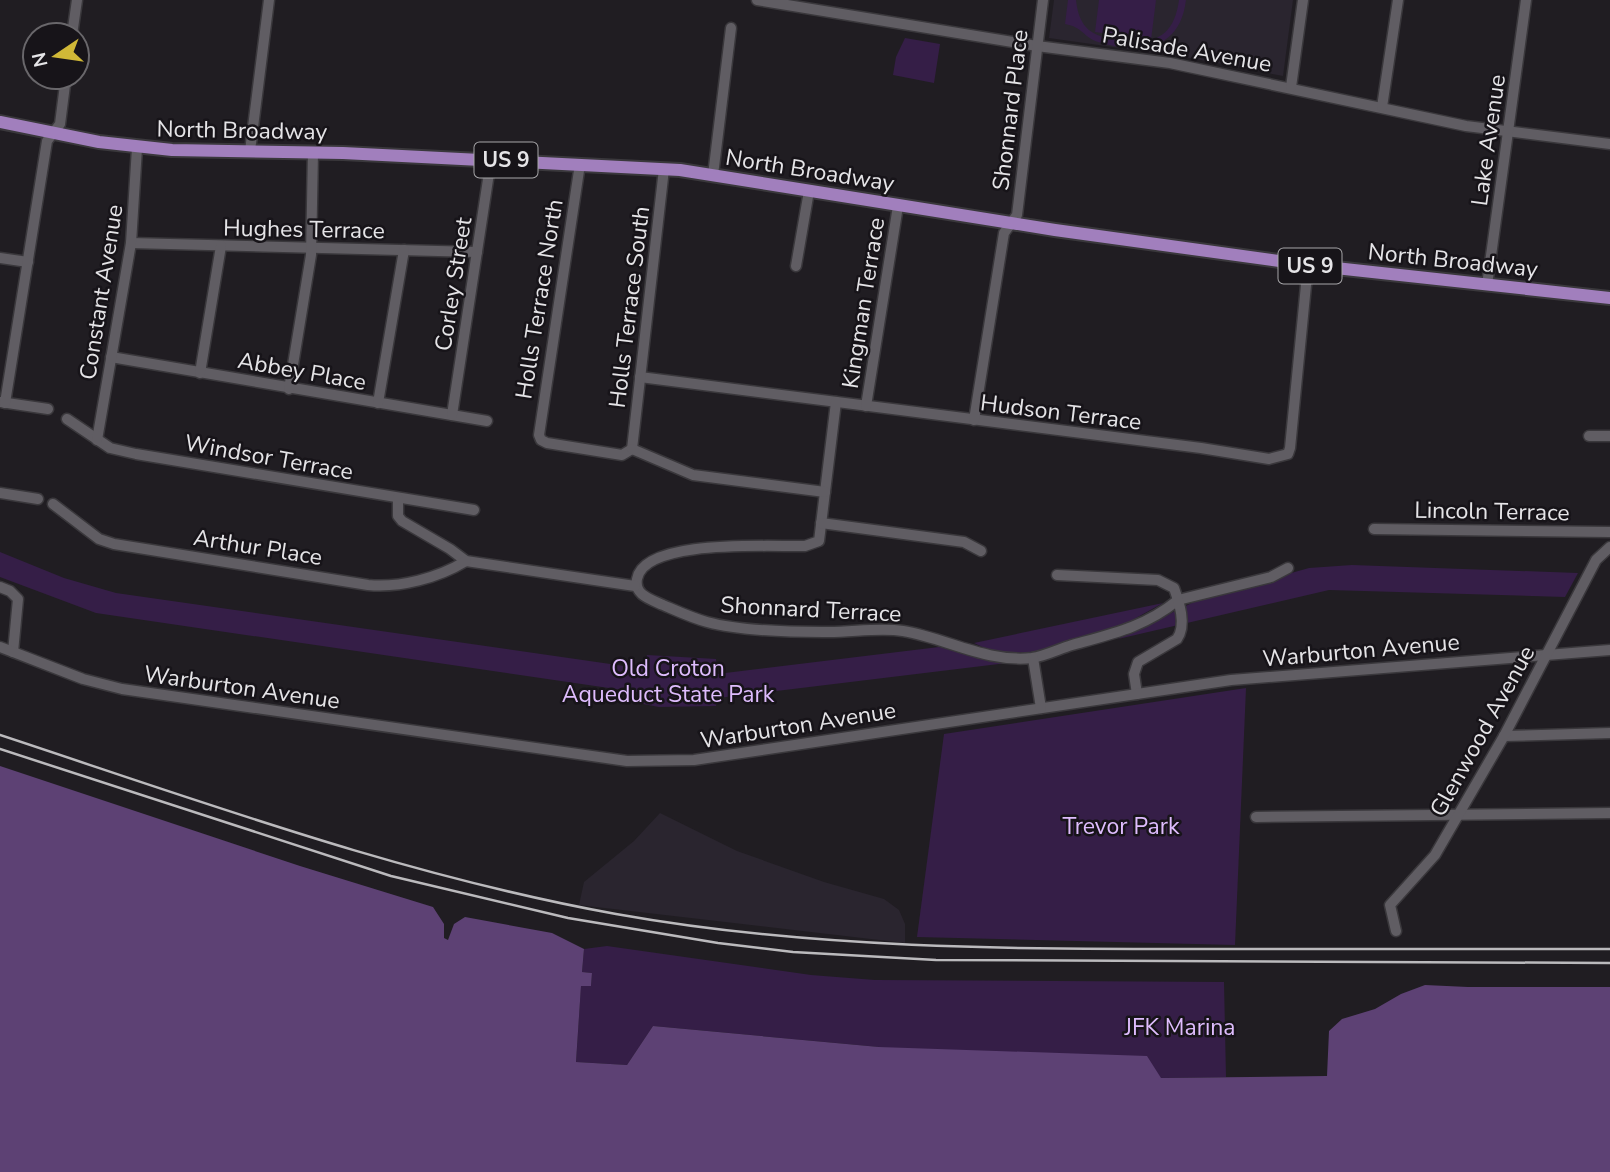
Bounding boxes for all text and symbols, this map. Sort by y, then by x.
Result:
street label: Palisade Avenue [1100,19,1274,80]
north arrow [21,21,91,91]
street label: Shonnard Place [985,28,1036,192]
text: N [26,50,55,69]
street label: Lake Avenue [1464,72,1513,208]
street label: North Broadway [156,114,328,147]
road number: US 9 [475,142,538,178]
street label: North Broadway [723,142,897,199]
street label: Holls Terrace North [508,197,571,401]
street label: Constant Avenue [72,202,131,382]
street label: Holls Terrace South [602,204,657,410]
street label: Hughes Terrace [223,213,385,246]
street label: Corley Street [428,214,480,353]
street label: Kingman Terrace [835,215,892,391]
street label: North Broadway [1366,236,1540,285]
road number: US 9 [1278,248,1342,284]
street label: Abbey Place [235,345,368,398]
street label: Hudson Terrace [979,387,1143,438]
street label: Windsor Terrace [182,427,356,488]
street label: Lincoln Terrace [1414,495,1570,528]
street label: Arthur Place [191,522,325,573]
street label: Shonnard Terrace [720,589,902,630]
street label: Warburton Avenue [1261,626,1461,675]
street label: Glenwood Avenue [1423,640,1542,822]
park label: Old Croton Aqueduct State Park [562,653,775,710]
street label: Warburton Avenue [142,658,342,717]
street label: Warburton Avenue [698,695,898,756]
park label: Trevor Park [1063,811,1180,842]
park label: JFK Marina [1123,1012,1236,1043]

